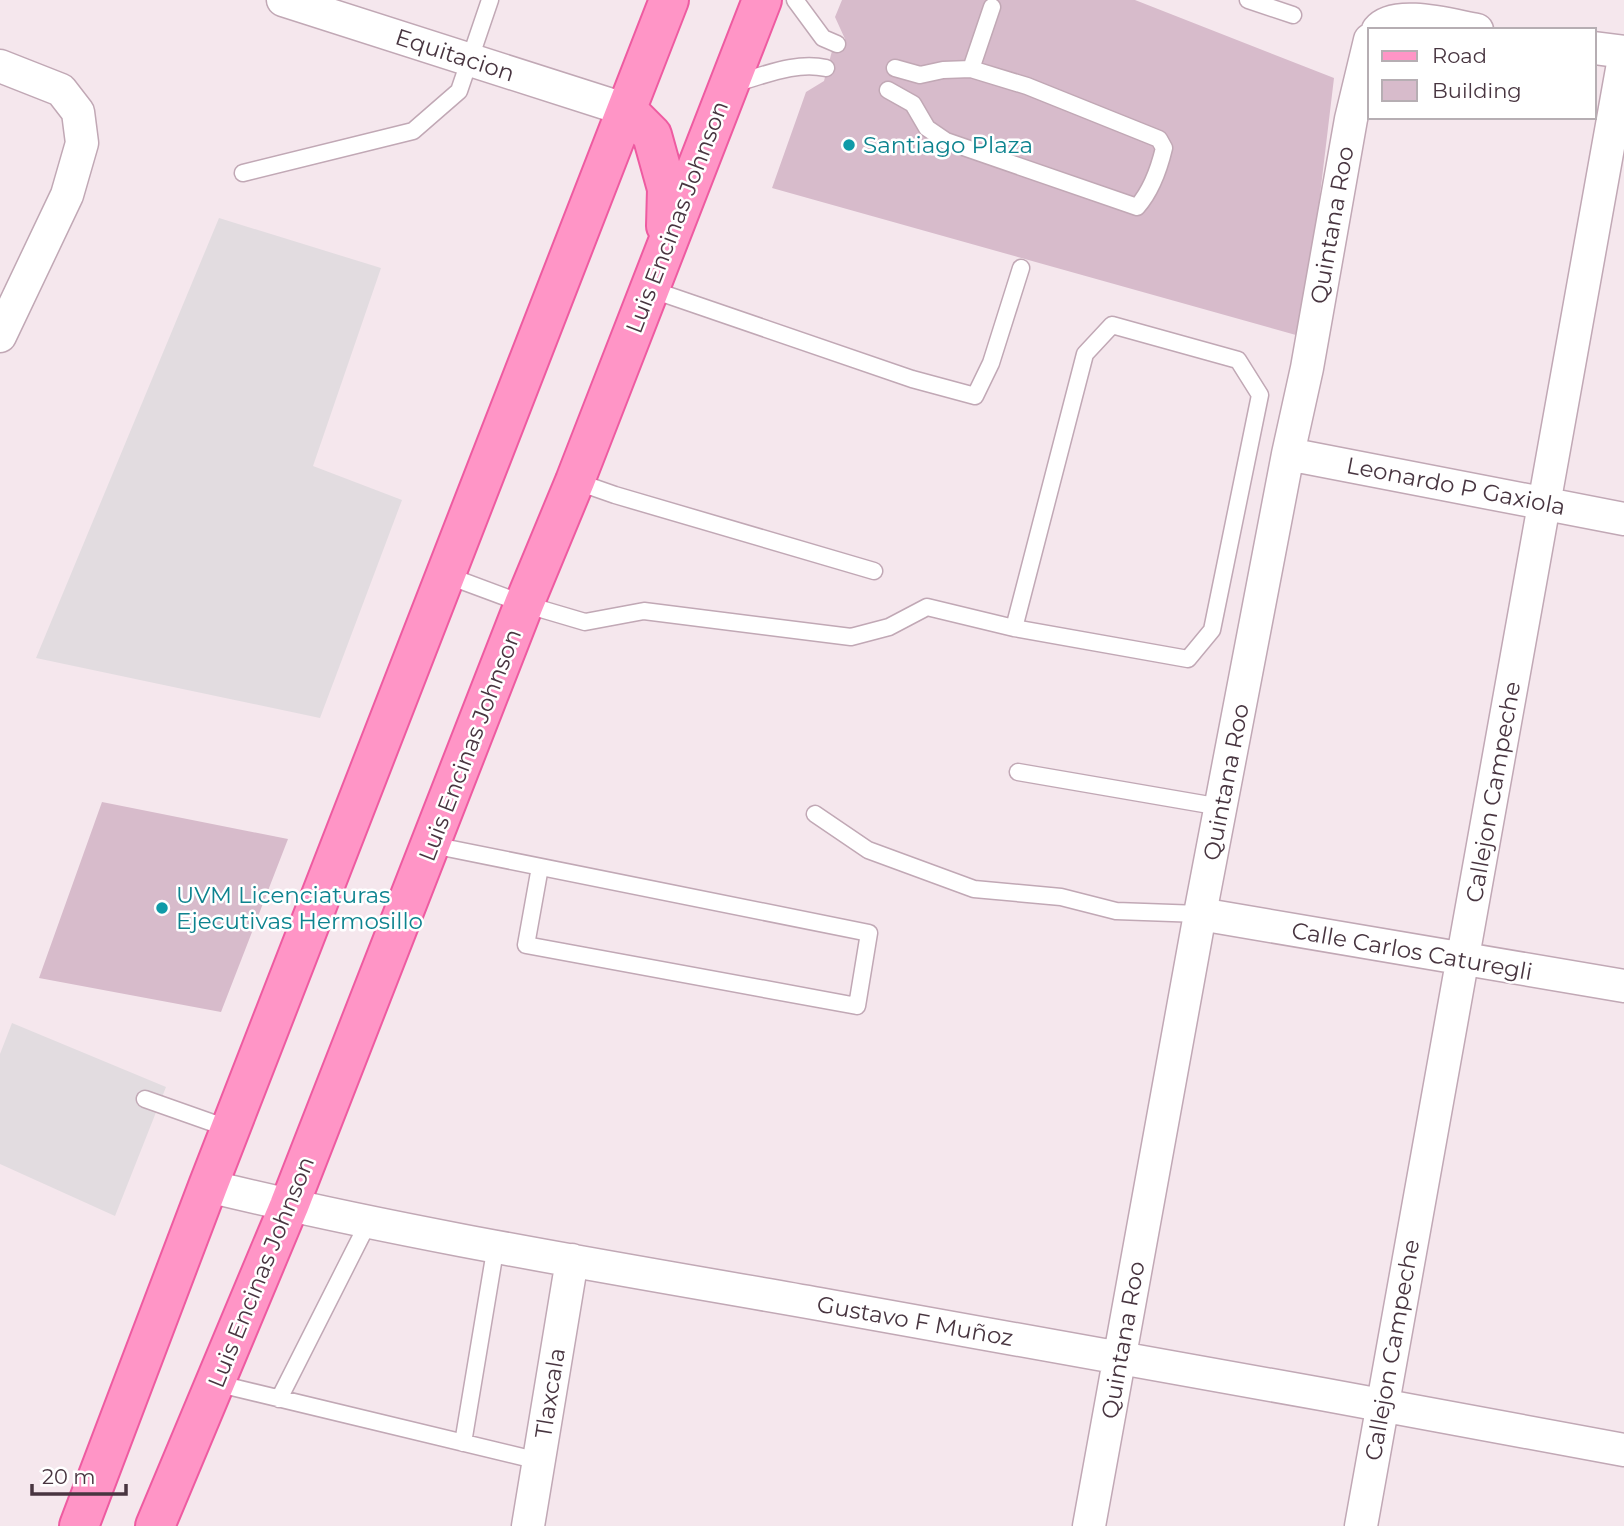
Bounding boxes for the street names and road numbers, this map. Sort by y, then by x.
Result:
street label: Equitacion [392,23,518,87]
street label: Luis Encinas Johnson [620,97,734,337]
street label: Quintana Roo [1304,144,1360,306]
street label: Leonardo P Gaxiola [1344,451,1568,521]
street label: Luis Encinas Johnson [413,625,527,865]
street label: Callejon Campeche [1460,679,1526,905]
street label: Quintana Roo [1197,701,1255,863]
street label: Calle Carlos Caturegli [1289,916,1535,986]
street label: Luis Encinas Johnson [202,1152,320,1392]
street label: Callejon Campeche [1359,1237,1425,1463]
street label: Quintana Roo [1095,1259,1151,1421]
street label: Gustavo F Muñoz [815,1290,1015,1352]
street label: Tlaxcala [529,1346,571,1440]

